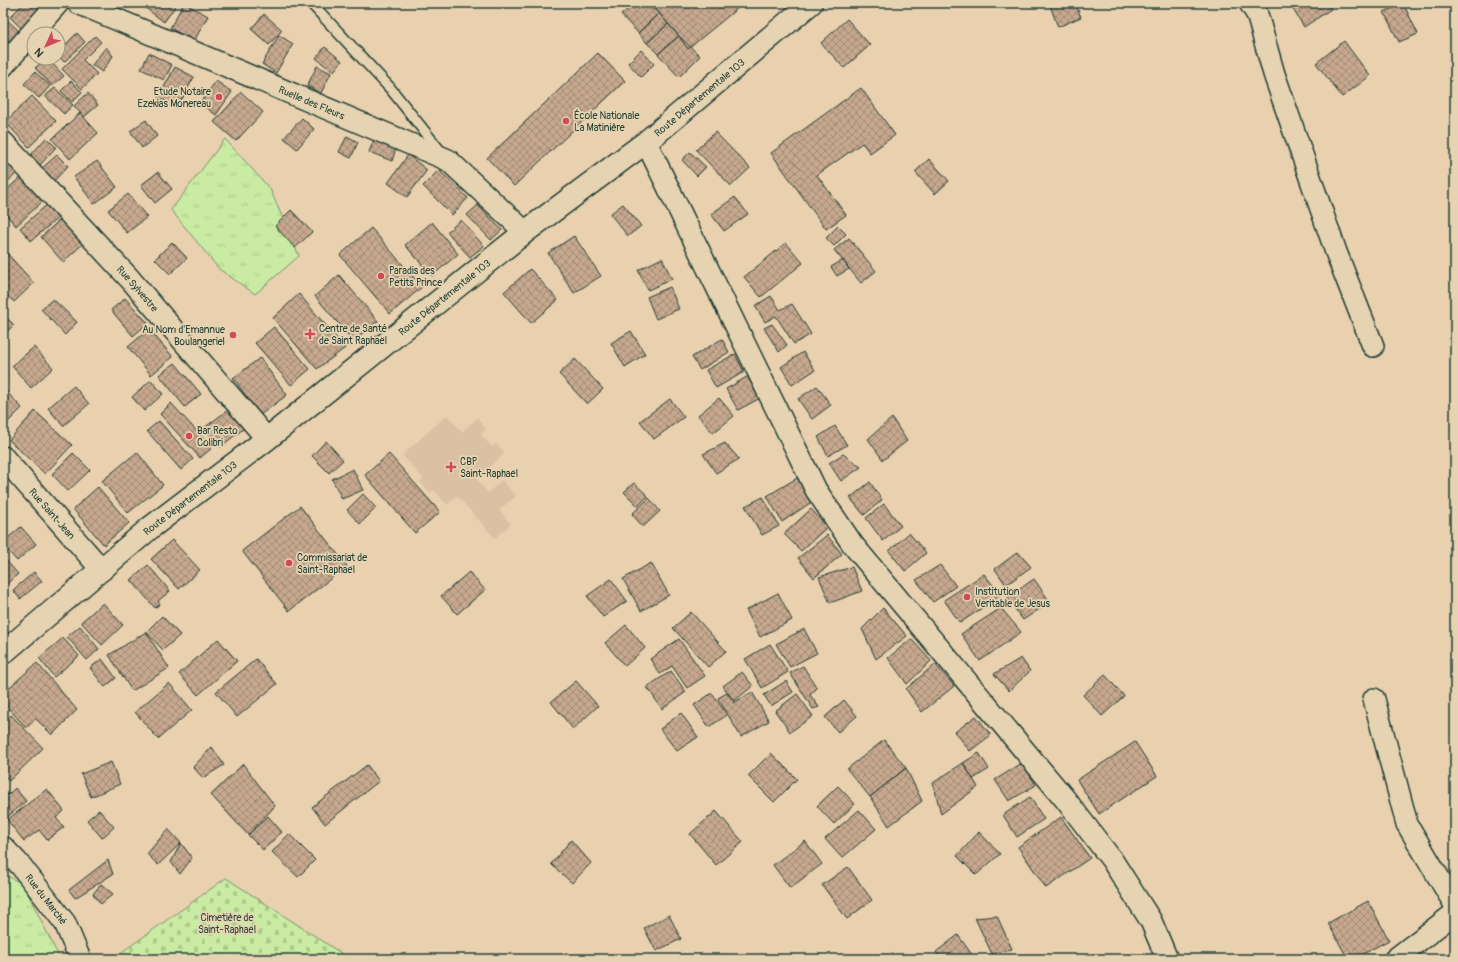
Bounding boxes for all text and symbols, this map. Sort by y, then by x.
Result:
north arrow [26,26,66,66]
text: N [32,45,46,60]
street label: Route Départementale 103 [652,56,748,139]
street label: Ruelle des Fleurs [277,84,347,123]
place label: Etude Notaire Ezekias Monereau [138,86,211,110]
marker: Etude Notaire Ezekias Monereau [214,92,224,102]
place label: École Nationale La Matinière [574,109,639,134]
marker: École Nationale La Matinière [561,116,571,126]
street label: Route Départementale 103 [396,257,493,338]
street label: Rue Sylvestre [114,264,160,314]
place label: Paradis des Petits Prince [389,265,442,289]
marker: Paradis des Petits Prince [376,271,386,281]
place label: Centre de Santé de Saint Raphaël [319,323,387,347]
place label: Au Nom d'Emannue Boulangeriel [142,324,225,348]
marker: Centre de Santé de Saint Raphaël [304,328,316,340]
marker: Au Nom d'Emannue Boulangeriel [228,330,238,340]
place label: Bar Resto Colibri [197,425,238,449]
marker: Bar Resto Colibri [184,431,194,441]
place label: CBP Saint-Raphaël [460,456,518,480]
street label: Route Départementale 103 [141,459,240,538]
marker: CBP Saint-Raphaël [445,461,457,473]
street label: Rue Saint-Jean [26,486,77,542]
place label: Commissariat de Saint-Raphaël [297,552,367,576]
marker: Commissariat de Saint-Raphaël [284,558,294,568]
place label: Institution Veritable de Jesus [975,586,1050,610]
marker: Institution Veritable de Jesus [962,592,972,602]
street label: Rue du Marché [22,872,69,927]
park label: Cimetière de Saint-Raphaël [198,912,256,936]

